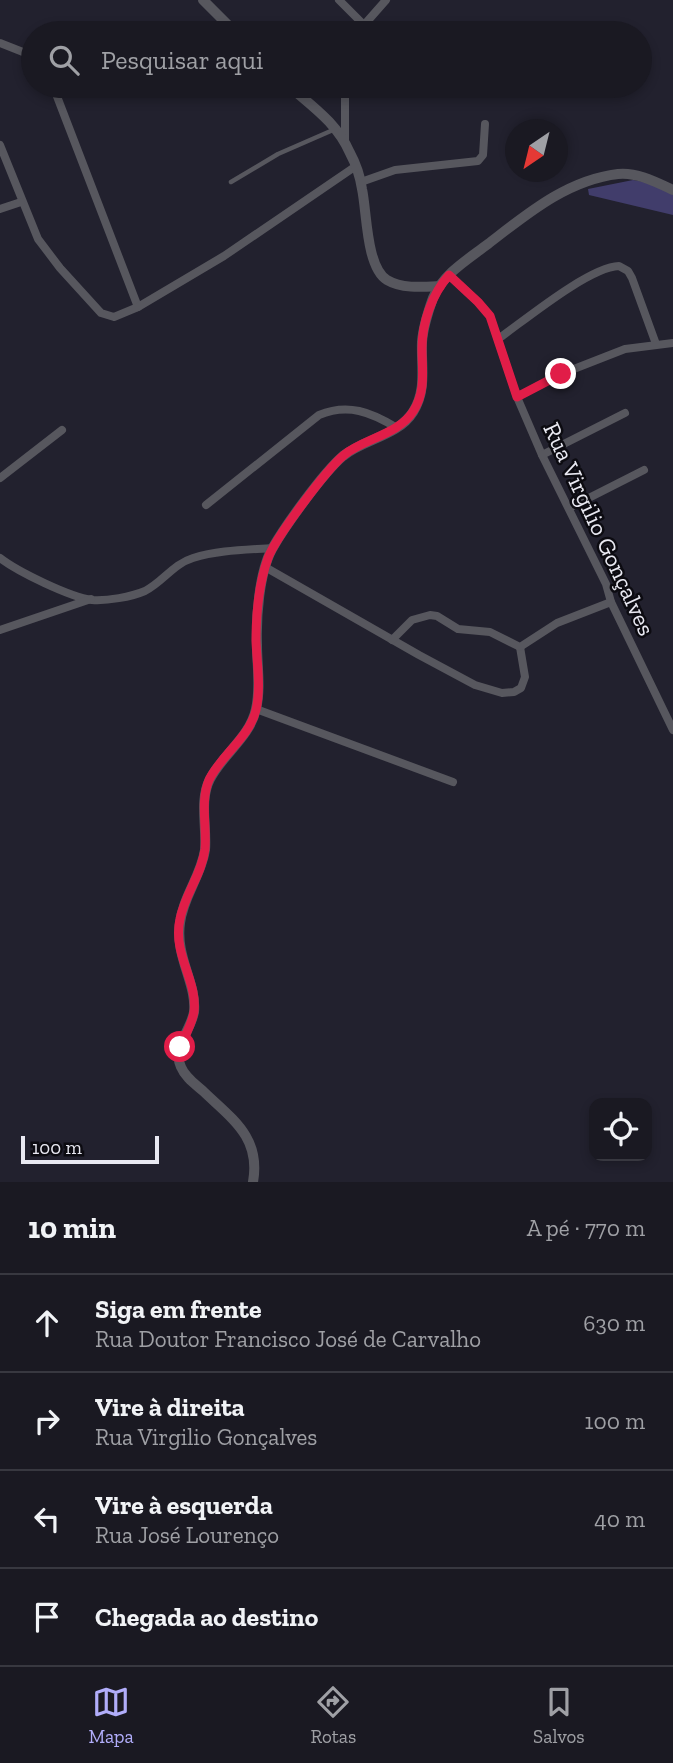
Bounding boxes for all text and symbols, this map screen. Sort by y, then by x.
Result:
search box [21,21,652,98]
icon: search [45,41,83,79]
text: Pesquisar aqui [101,44,263,76]
north arrow [505,119,568,182]
route end [545,358,576,389]
street label: Rua Virgilio Gonçalves [537,417,662,640]
route start [164,1031,195,1062]
map controls [589,1098,652,1161]
button: locate [589,1098,652,1161]
scale bar [21,1133,159,1165]
text: 100 m [32,1136,82,1159]
text: 10 min [28,1210,116,1246]
text: A pé · 770 m [527,1214,645,1242]
text: Siga em frente [95,1293,262,1325]
icon: ahead [28,1304,66,1342]
text: 630 m [583,1309,645,1337]
text: Rua Doutor Francisco José de Carvalho [95,1325,481,1353]
text: Vire à direita [95,1391,245,1423]
icon: right [28,1402,66,1440]
text: 100 m [585,1407,645,1435]
text: Rua Virgilio Gonçalves [95,1423,317,1451]
text: Vire à esquerda [95,1489,273,1521]
icon: left [28,1500,66,1538]
text: 40 m [594,1505,645,1533]
text: Rua José Lourenço [95,1521,279,1549]
icon: arrive [28,1598,66,1636]
text: Chegada ao destino [95,1601,318,1633]
tab: Mapa [88,1683,134,1748]
tab: Rotas [311,1683,356,1748]
tab: Salvos [533,1683,585,1748]

